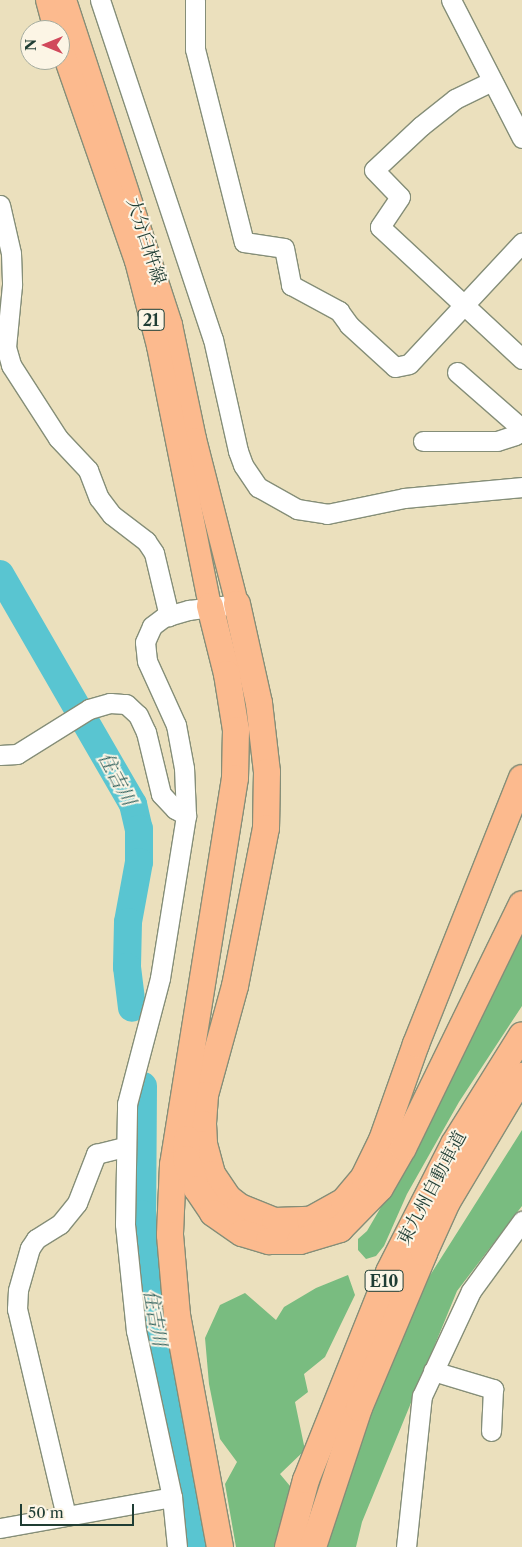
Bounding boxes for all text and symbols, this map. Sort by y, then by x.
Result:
north arrow [20,20,70,70]
text: N [22,39,40,51]
street label: 大分臼杵線 [122,195,170,287]
road number: 21 [137,306,165,334]
water label: 住吉川 [94,748,140,810]
street label: 東九州自動車道 [393,1127,471,1249]
road number: E10 [364,1268,404,1294]
water label: 住吉川 [139,1288,171,1348]
scale bar [22,1494,136,1526]
text: 50 m [28,1503,64,1522]

